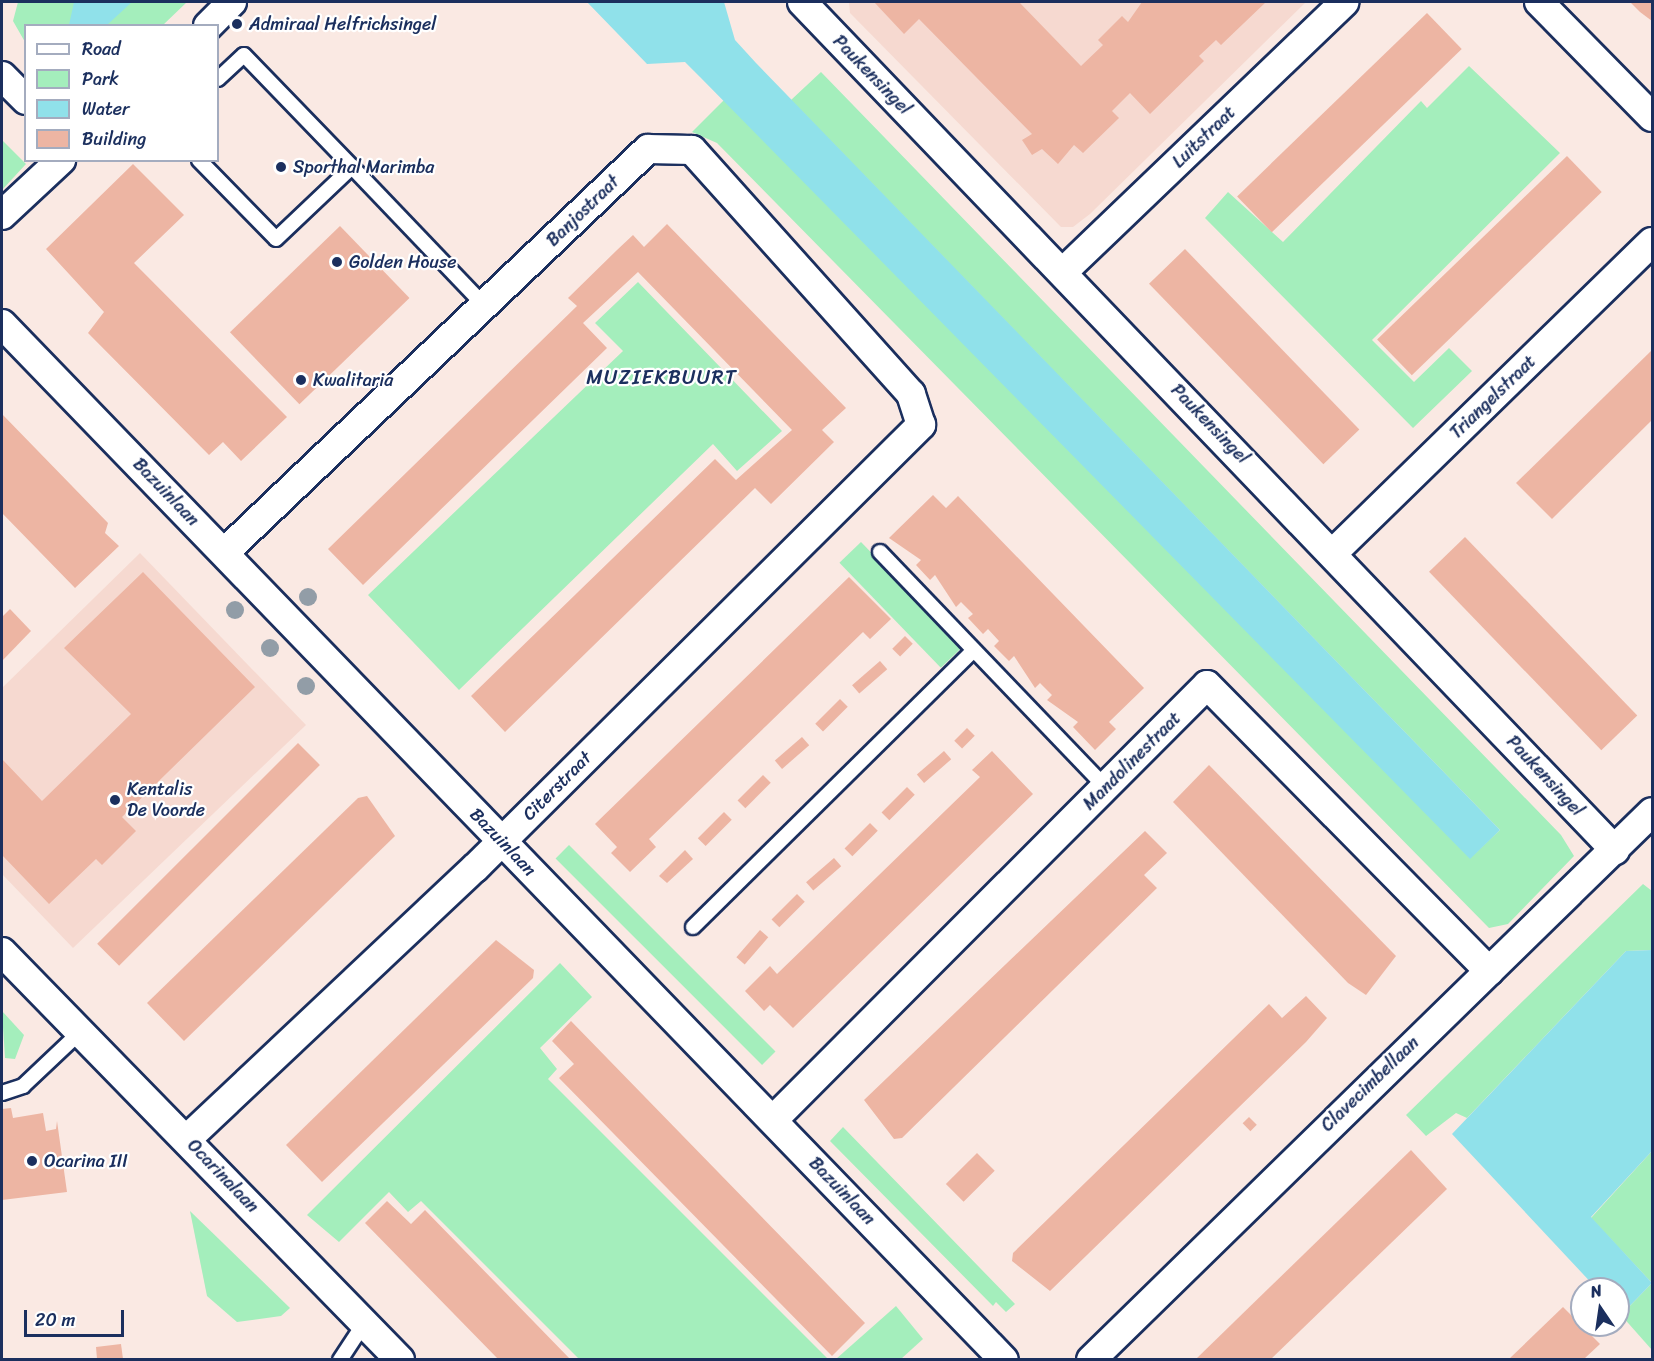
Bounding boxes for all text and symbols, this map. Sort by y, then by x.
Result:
place label: Admiraal Helfrichsingel [249,13,436,35]
marker: Admiraal Helfrichsingel [230,17,244,31]
legend [24,24,219,162]
street label: Paukensingel [828,30,916,120]
text: Road [82,33,121,65]
text: Park [82,63,119,95]
text: Water [82,93,129,125]
street label: Luitstraat [1168,102,1240,172]
text: Building [82,123,146,155]
place label: Sporthal Marimba [293,156,434,178]
marker: Sporthal Marimba [274,160,288,174]
street label: Banjostraat [542,171,624,251]
place label: Golden House [349,251,456,273]
marker: Golden House [330,255,344,269]
street label: Triangelstraat [1445,351,1541,443]
district label: MUZIEKBUURT [588,365,736,389]
place label: Kwalitaria [313,369,393,391]
marker: Kwalitaria [294,373,308,387]
street label: Paukensingel [1166,379,1254,469]
street label: Bazuinlaan [128,454,204,530]
street label: Mandolinestraat [1078,707,1186,815]
street label: Paukensingel [1502,731,1588,821]
street label: Citerstraat [518,747,596,825]
place label: Kentalis De Voorde [127,779,205,822]
marker: Kentalis De Voorde [108,793,122,807]
street label: Bazuinlaan [465,804,541,880]
street label: Clavecimbellaan [1317,1032,1423,1136]
street label: Ocarinalaan [183,1135,263,1217]
place label: Ocarina III [44,1150,128,1172]
street label: Bazuinlaan [804,1153,880,1229]
marker: Ocarina III [25,1154,39,1168]
text: N [1588,1276,1605,1306]
north arrow [1570,1277,1630,1337]
scale bar [27,1298,128,1336]
text: 20 m [35,1304,75,1336]

